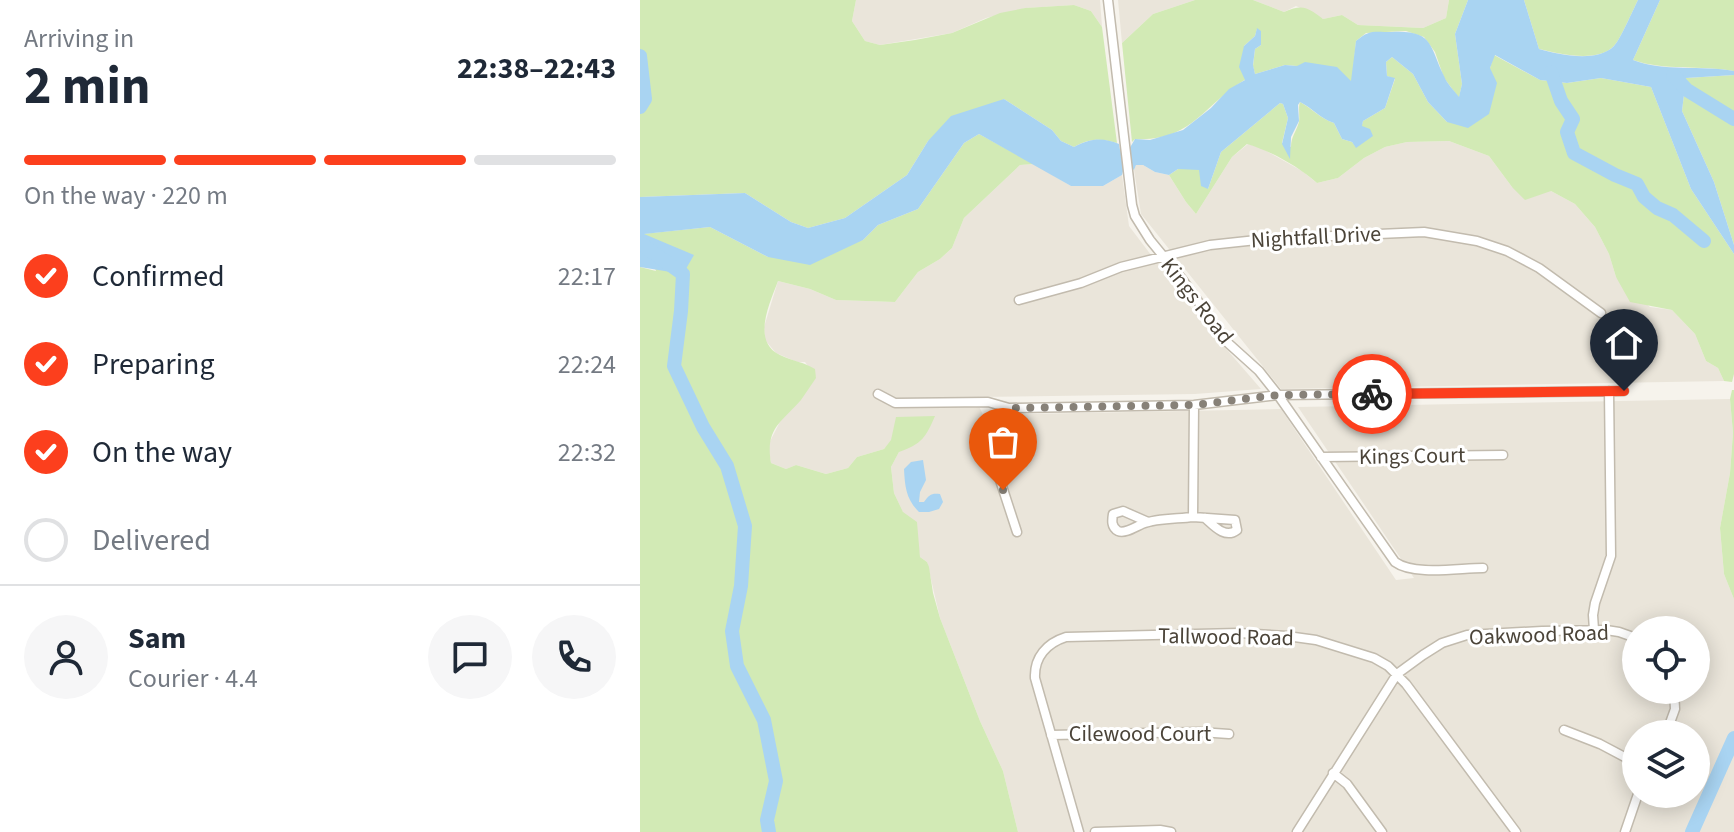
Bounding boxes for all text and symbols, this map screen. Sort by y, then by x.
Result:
text: Arriving in [24,20,134,57]
text: 22:38–22:43 [457,47,616,90]
text: 2 min [24,50,151,124]
text: On the way · 220 m [24,177,228,214]
street label: Nightfall Drive [1250,218,1382,256]
street label: Kings Road [1153,251,1241,351]
icon: check [24,254,68,298]
text: Confirmed [92,255,225,298]
text: 22:17 [558,258,616,295]
pin [1590,309,1658,391]
icon: home [1602,321,1646,365]
icon: check [24,342,68,386]
text: Preparing [92,343,215,386]
text: 22:24 [558,346,616,383]
courier [1332,354,1412,434]
icon: bike [1350,372,1394,416]
pin [969,408,1037,490]
icon: bag [981,420,1025,464]
icon: check [24,430,68,474]
text: On the way [92,431,232,474]
text: 22:32 [558,434,616,471]
street label: Kings Court [1359,439,1466,473]
text: Delivered [92,519,211,562]
button: person [24,615,108,699]
button: chat [428,615,512,699]
button: phone [532,615,616,699]
map controls [1622,616,1710,808]
button: locate [1622,616,1710,704]
text: Sam [128,617,186,660]
street label: Oakwood Road [1468,617,1610,653]
street label: Tallwood Road [1158,620,1294,654]
text: Courier · 4.4 [128,660,258,697]
street label: Cilewood Court [1069,718,1212,750]
button: layers [1622,720,1710,808]

